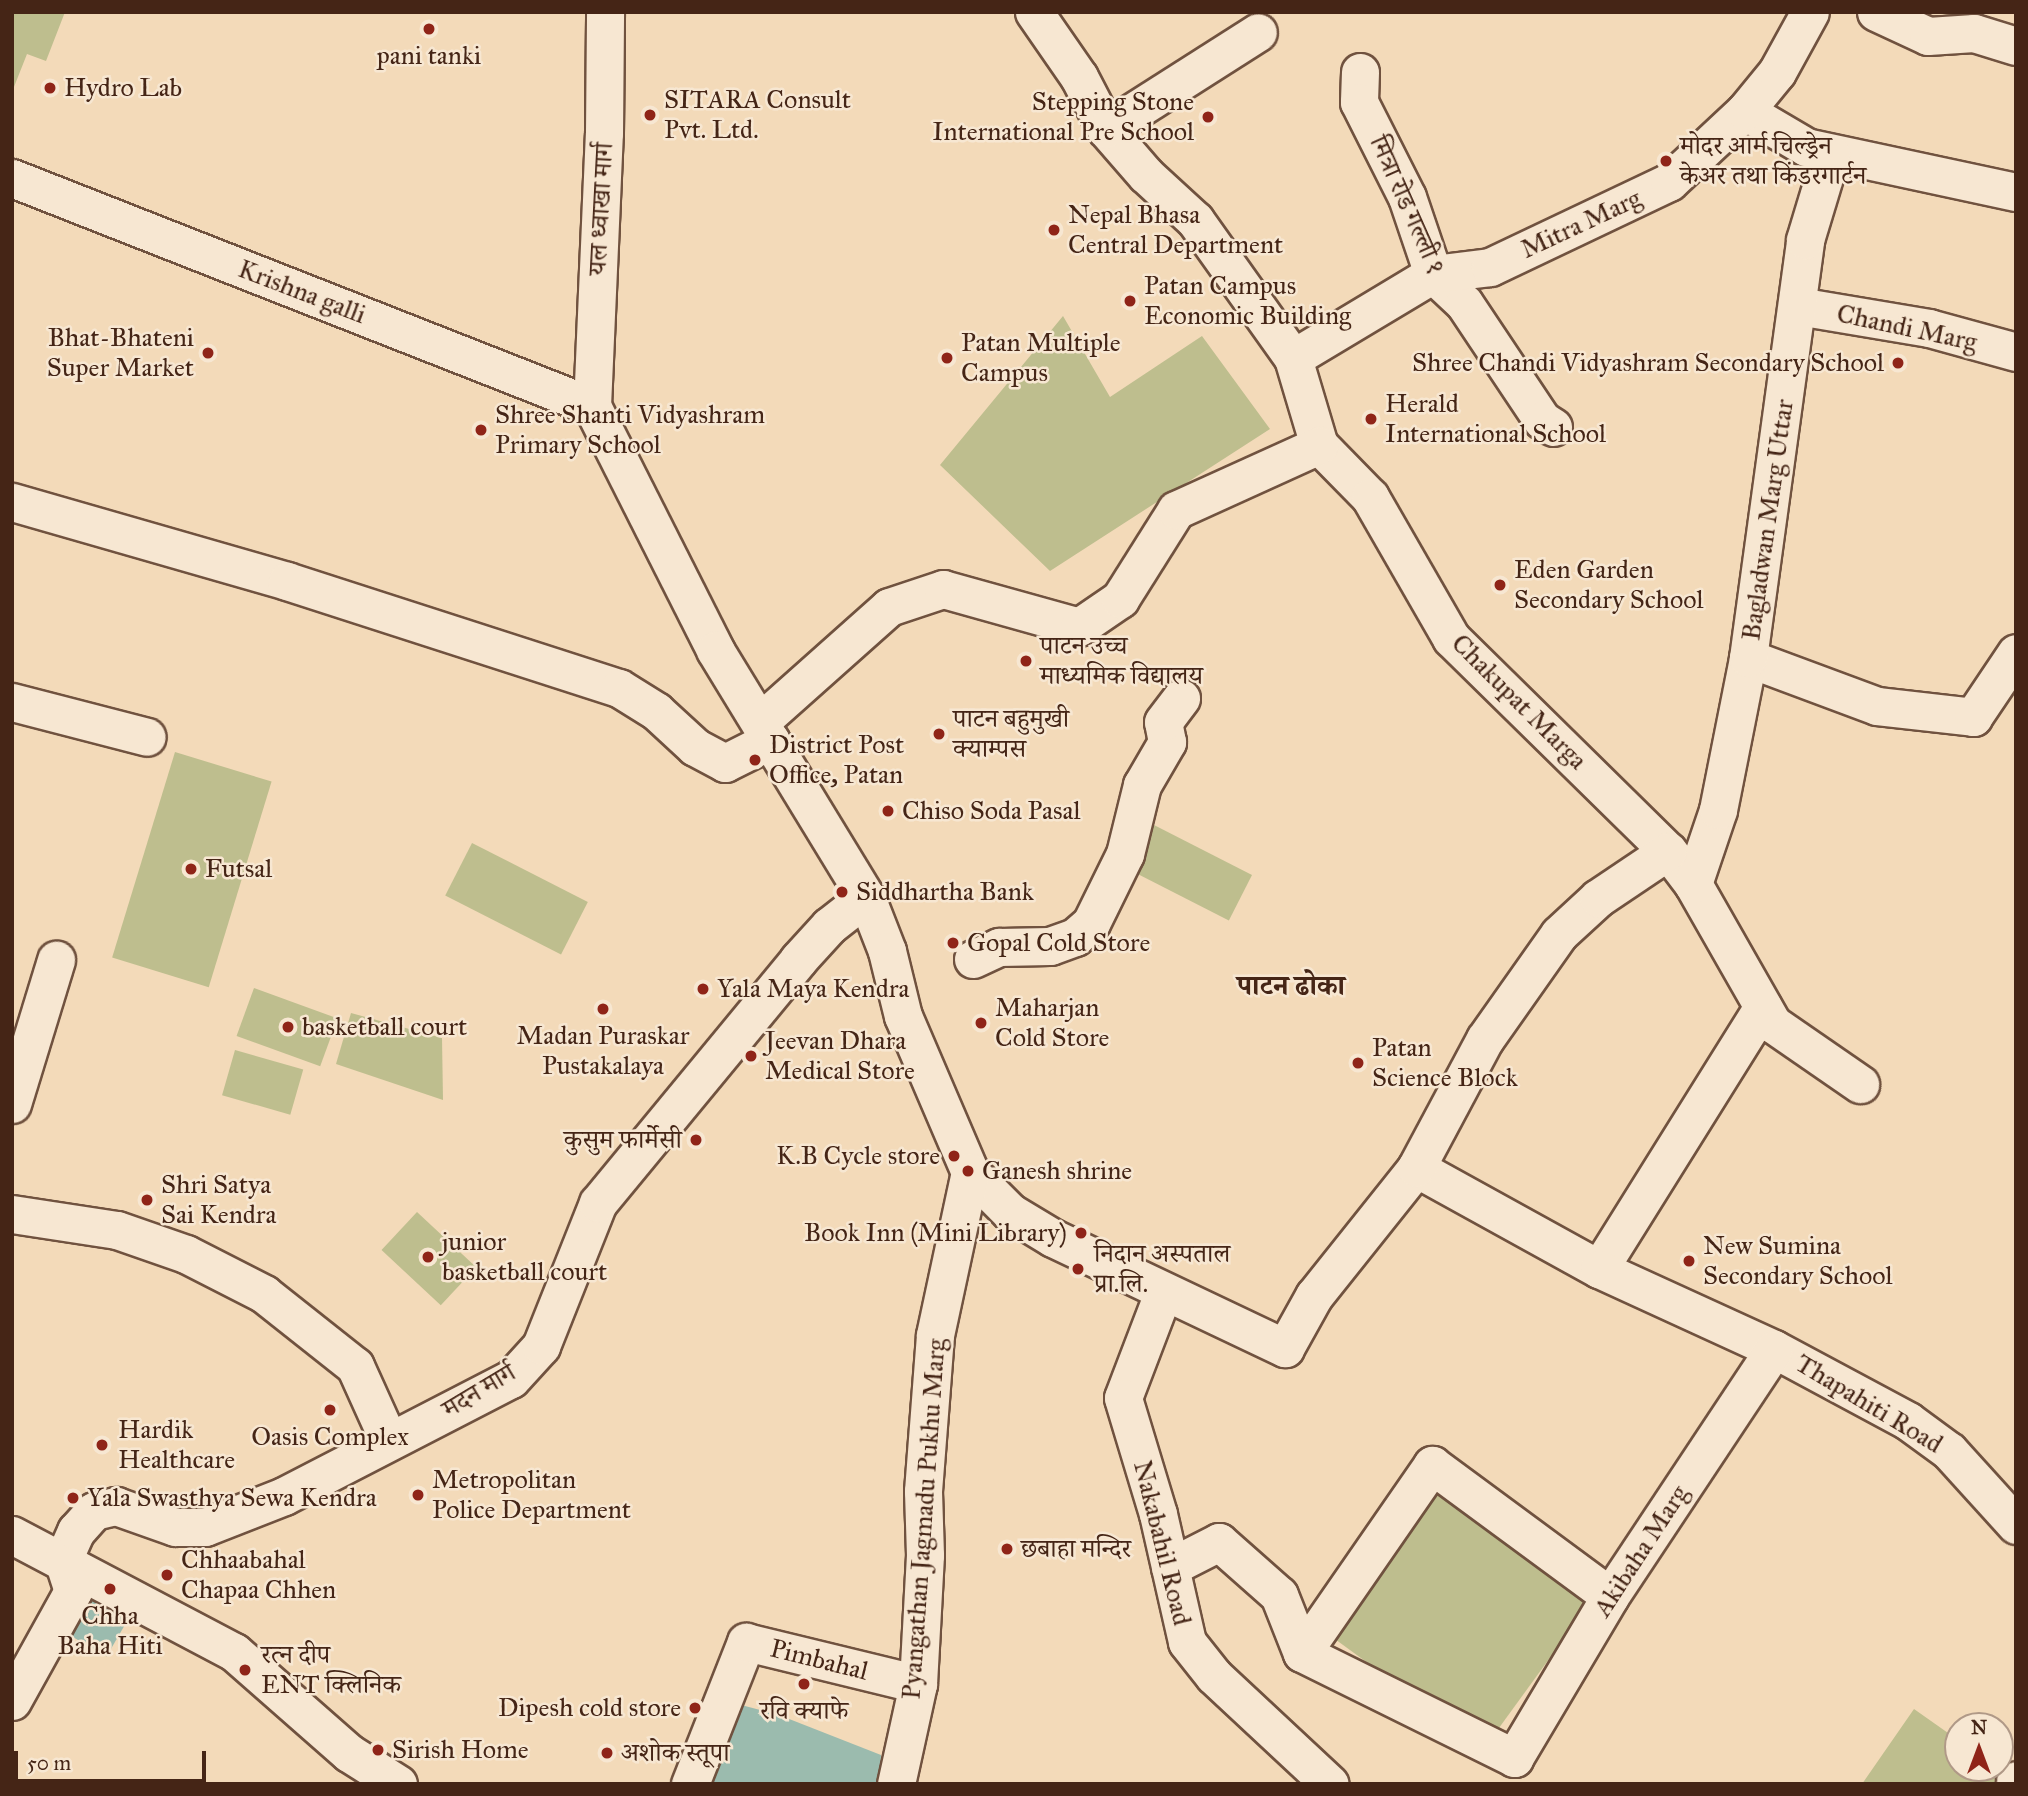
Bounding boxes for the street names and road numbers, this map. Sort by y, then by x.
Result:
street label: मित्रा रोड गल्ली १ [1363,131,1451,279]
street label: यल ध्वाखा मार्ग [582,142,620,276]
street label: Mitra Marg [1516,183,1646,265]
street label: Krishna galli [234,253,370,331]
street label: Chandi Marg [1834,298,1980,358]
street label: Bagladwan Marg Uttar [1736,397,1800,643]
street label: Chakupat Marga [1445,628,1593,776]
street label: Pyangathan Jagmadu Pukhu Marg [896,1337,952,1701]
street label: Thapahiti Road [1790,1348,1948,1460]
street label: मदन मार्ग [437,1357,521,1425]
street label: Nakabahil Road [1126,1457,1198,1629]
street label: Akibaha Marg [1587,1479,1695,1623]
street label: Pimbahal [767,1633,871,1687]

